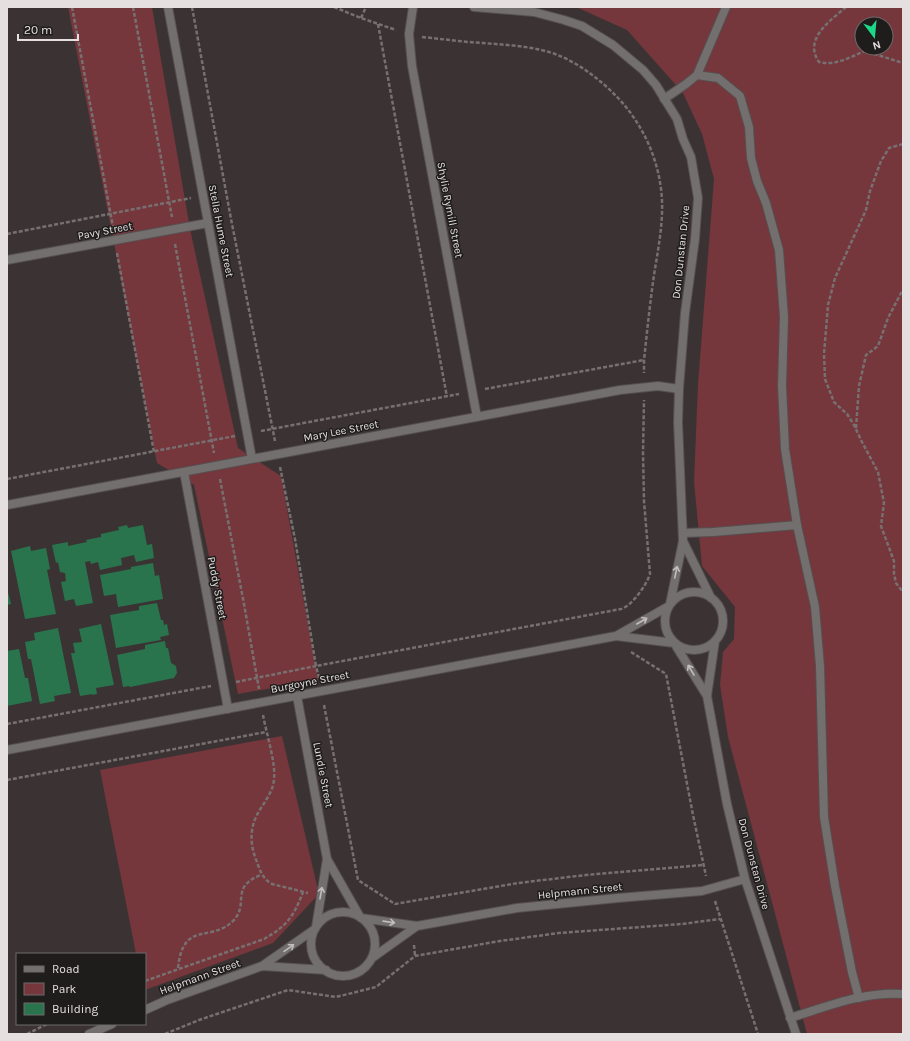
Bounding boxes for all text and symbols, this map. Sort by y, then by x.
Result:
scale bar [18,16,78,42]
north arrow [854,16,894,56]
text: 20 m [24,23,52,37]
text: N [871,38,882,52]
street label: Shylie Rymill Street [434,161,466,259]
street label: Stella Hume Street [206,184,236,278]
street label: Don Dunstan Drive [670,204,692,299]
street label: Pavy Street [76,219,134,243]
street label: Mary Lee Street [302,417,380,445]
street label: Puddy Street [205,555,229,621]
one-way arrow [673,566,681,579]
one-way arrow [636,617,648,624]
one-way arrow [687,665,695,676]
street label: Burgoyne Street [270,668,350,696]
street label: Lundie Street [310,741,336,809]
street label: Don Dunstan Drive [736,817,773,911]
street label: Helpmann Street [537,880,623,902]
one-way arrow [318,887,326,900]
one-way arrow [382,918,395,926]
one-way arrow [283,944,294,952]
legend [16,953,146,1025]
street label: Helpmann Street [158,956,242,998]
text: Road [52,962,80,976]
text: Park [52,982,77,996]
text: Building [52,1002,99,1016]

